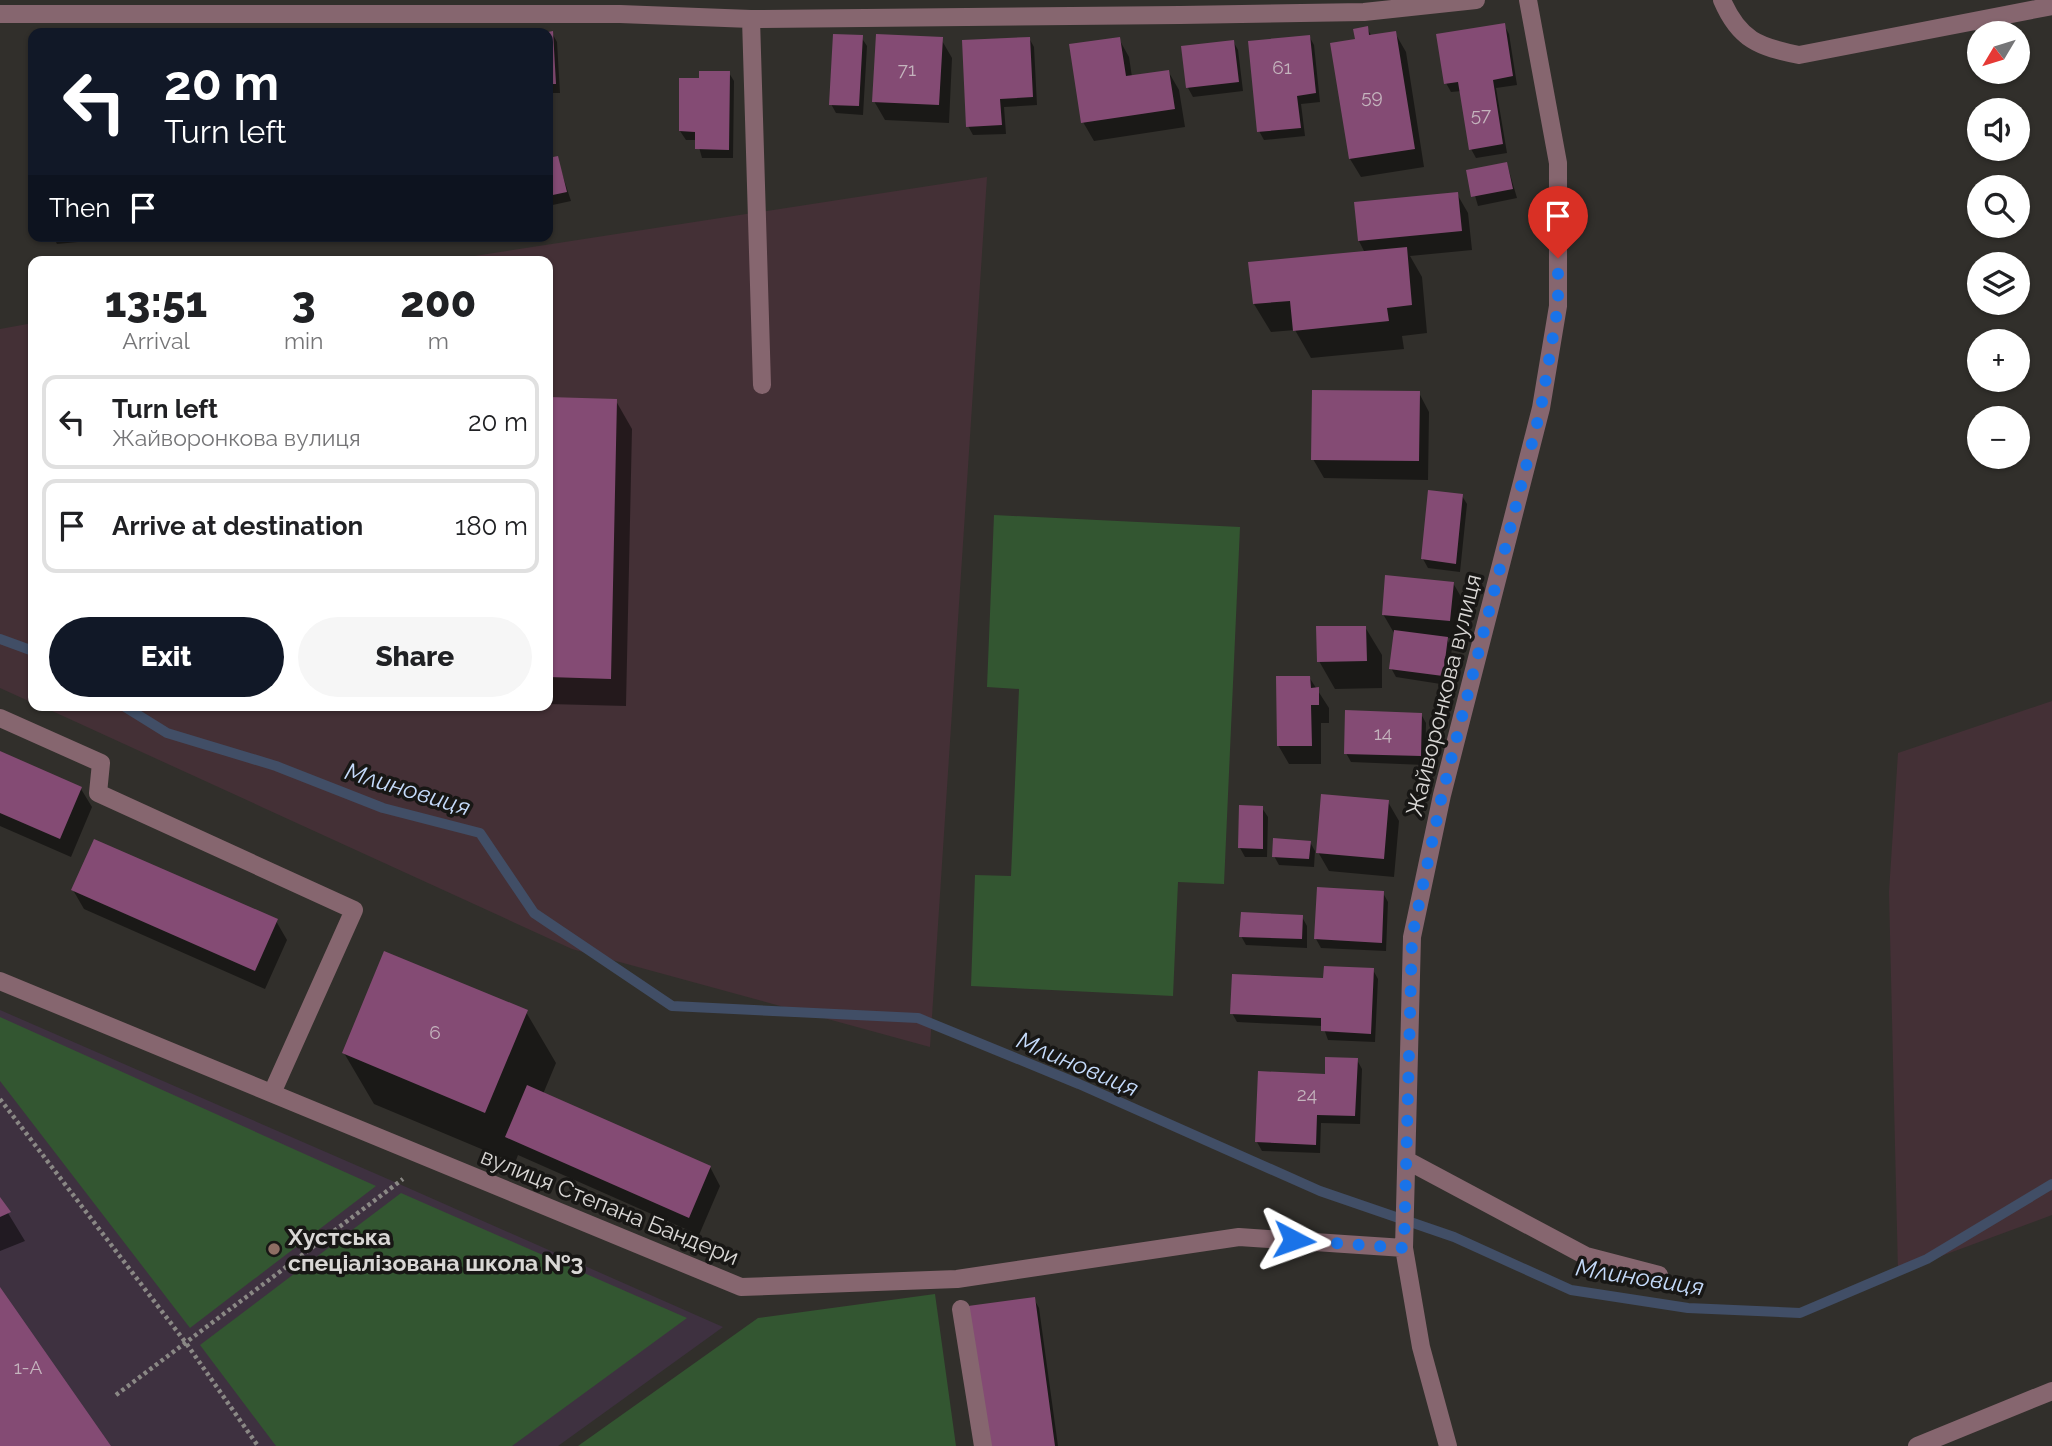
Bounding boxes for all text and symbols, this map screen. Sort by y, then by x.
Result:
north arrow [1967,21,2030,84]
map controls [1967,21,2030,469]
text: 20 m [164,54,279,111]
icon: left [49,56,140,147]
house number: 61 [1272,56,1292,78]
house number: 71 [898,58,916,80]
house number: 59 [1361,85,1383,107]
button: sound [1967,98,2030,161]
house number: 57 [1471,103,1491,125]
text: Turn left [164,113,286,150]
button: search [1967,175,2030,238]
pin [1528,186,1588,258]
icon: arrive [124,189,162,227]
text: Then [49,193,110,223]
icon: arrive [1539,197,1577,235]
button: layers [1967,252,2030,315]
text: 13:51 [105,278,207,327]
text: 3 [292,278,316,327]
text: 200 [400,278,476,327]
text: Arrival [122,327,190,354]
text: min [284,327,323,354]
text: m [428,327,449,354]
button: + [1967,329,2030,392]
text: Turn left [112,394,218,424]
icon: left [53,403,91,441]
button: − [1967,406,2030,469]
text: 20 m [468,407,528,437]
text: Жайворонкова вулиця [112,424,361,451]
icon: arrive [53,507,91,545]
text: Arrive at destination [112,511,363,541]
text: 180 m [455,511,528,541]
street label: Жайворонкова вулиця [1400,571,1486,819]
button: Exit [49,617,284,697]
button: Share [298,617,532,697]
house number: 14 [1374,722,1392,744]
water label: Млиновиця [342,756,474,822]
house number: 6 [429,1021,441,1043]
water label: Млиновиця [1013,1025,1143,1103]
house number: 24 [1297,1083,1317,1105]
street label: вулиця Степана Бандери [477,1142,743,1270]
position arrow [1257,1203,1331,1277]
place label: Хустська спеціалізована школа №3 [287,1223,583,1276]
marker: Хустська спеціалізована школа №3 [266,1241,282,1257]
water label: Млиновиця [1574,1253,1706,1301]
house number: 1-А [14,1356,43,1378]

